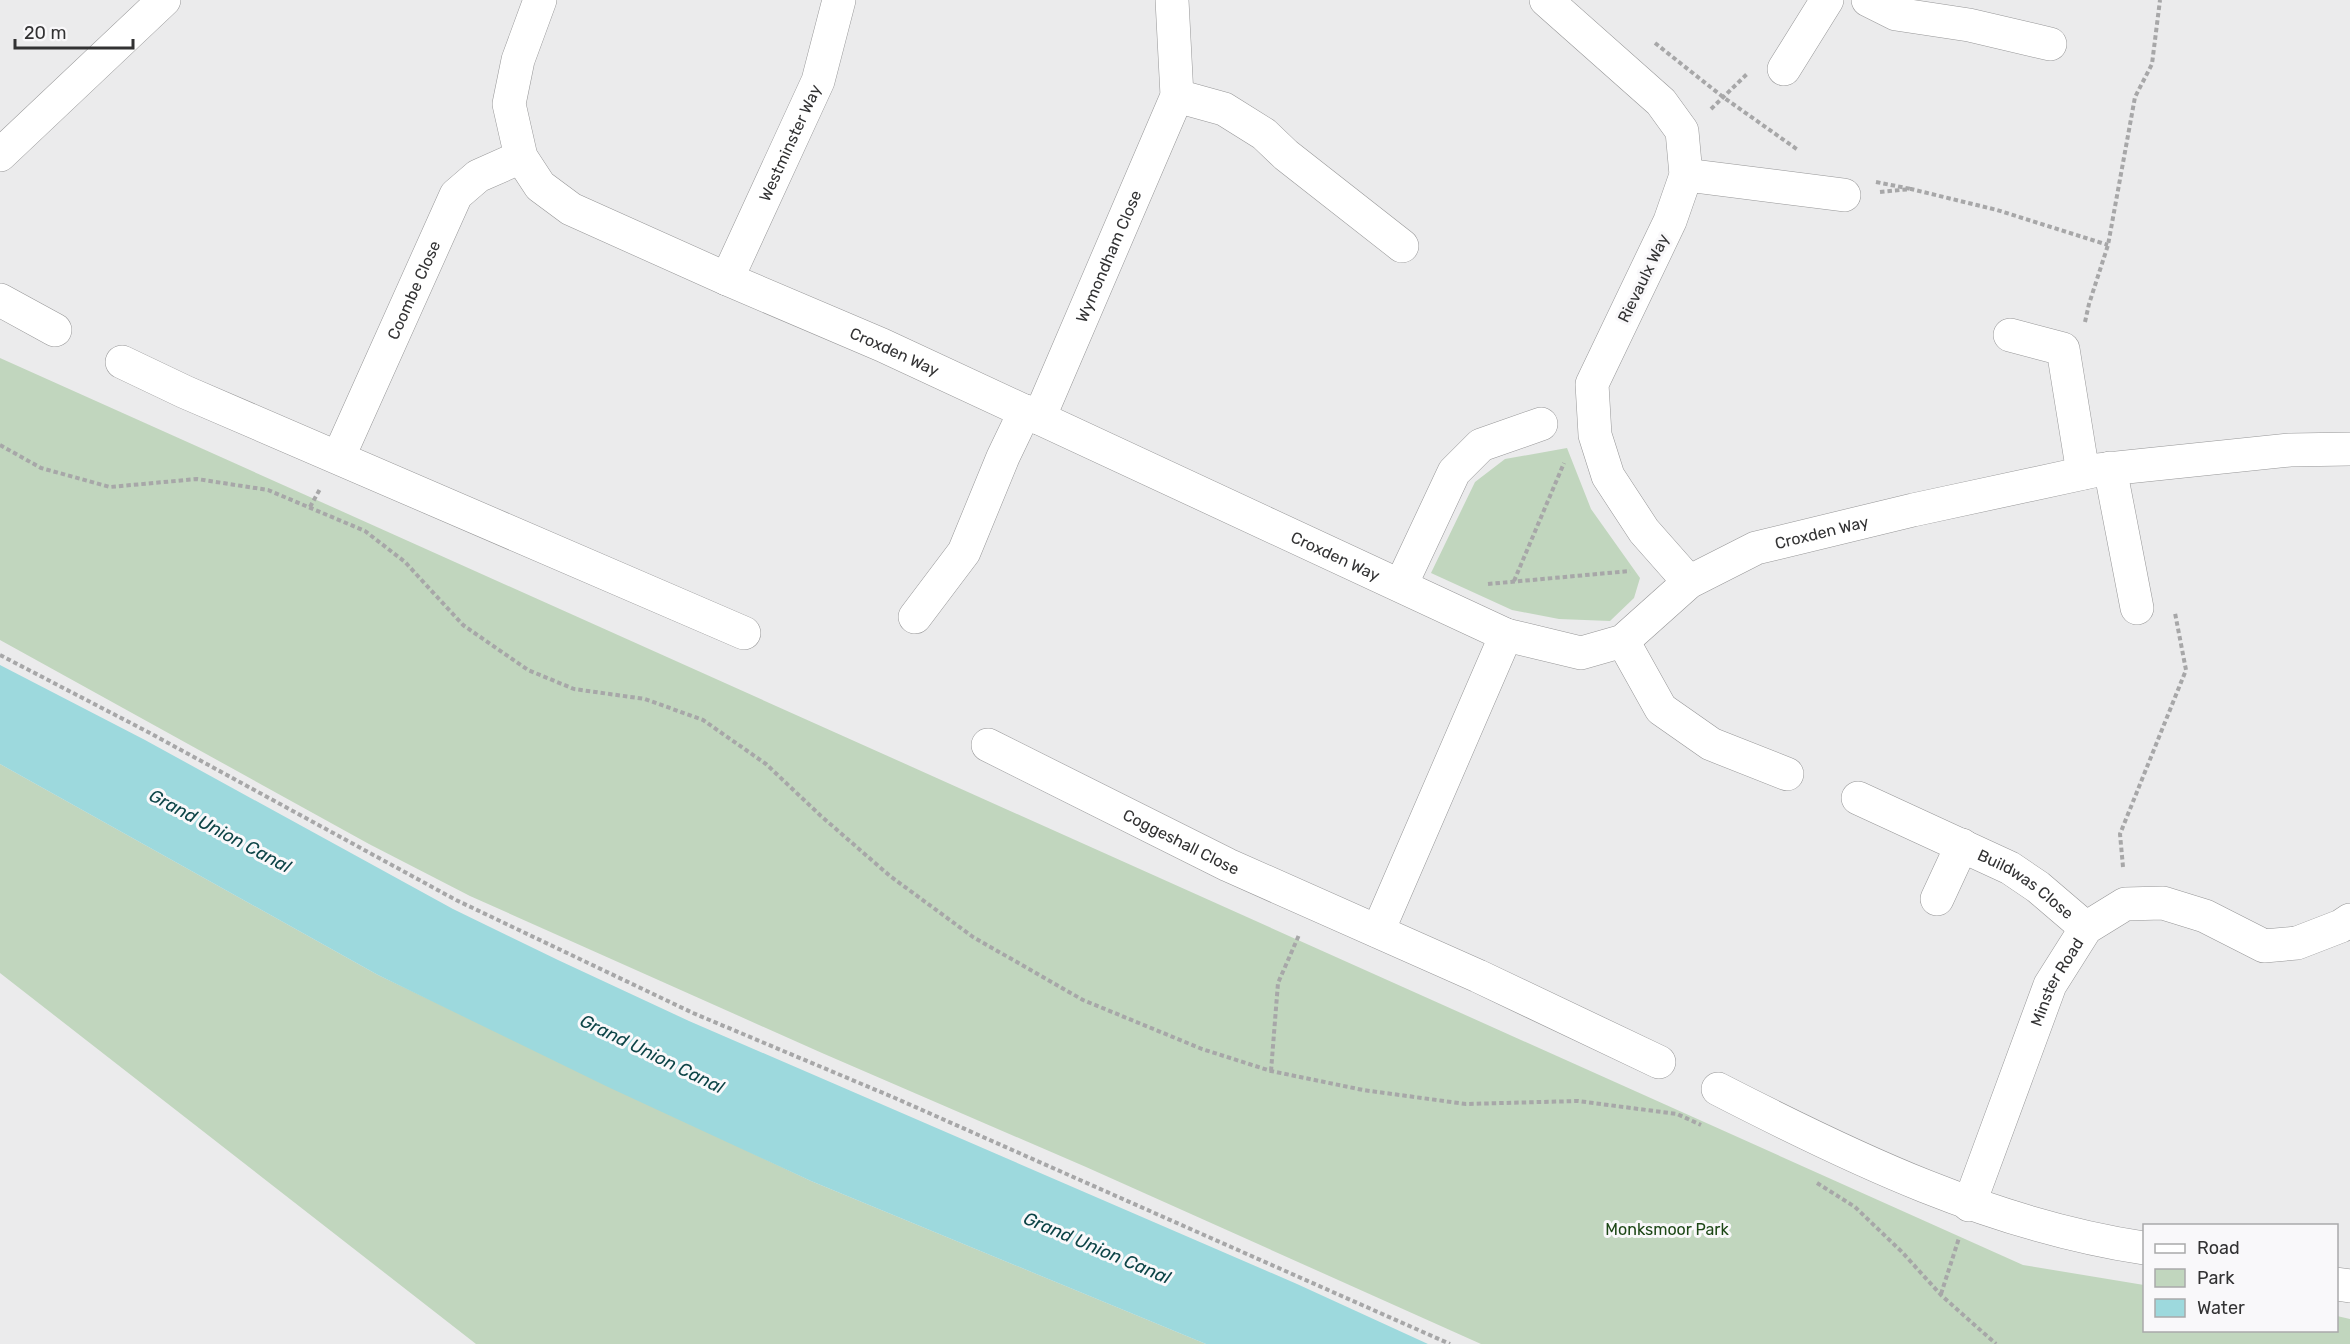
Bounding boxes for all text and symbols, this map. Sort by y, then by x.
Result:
scale bar [15,12,134,50]
text: 20 m [24,22,66,44]
street label: Westminster Way [755,81,825,204]
street label: Wymondham Close [1072,187,1145,325]
street label: Rievaulx Way [1614,231,1673,326]
street label: Coombe Close [383,238,444,343]
street label: Croxden Way [847,323,942,380]
street label: Croxden Way [1773,512,1871,553]
street label: Croxden Way [1288,527,1383,585]
water label: Grand Union Canal [145,784,295,878]
street label: Coggeshall Close [1120,805,1242,879]
street label: Buildwas Close [1975,845,2077,923]
street label: Minster Road [2027,934,2087,1029]
water label: Grand Union Canal [576,1010,728,1099]
water label: Grand Union Canal [1020,1207,1174,1289]
park label: Monksmoor Park [1605,1220,1729,1239]
legend [2143,1224,2338,1332]
text: Road [2197,1237,2240,1259]
text: Park [2197,1267,2235,1289]
text: Water [2197,1297,2245,1319]

